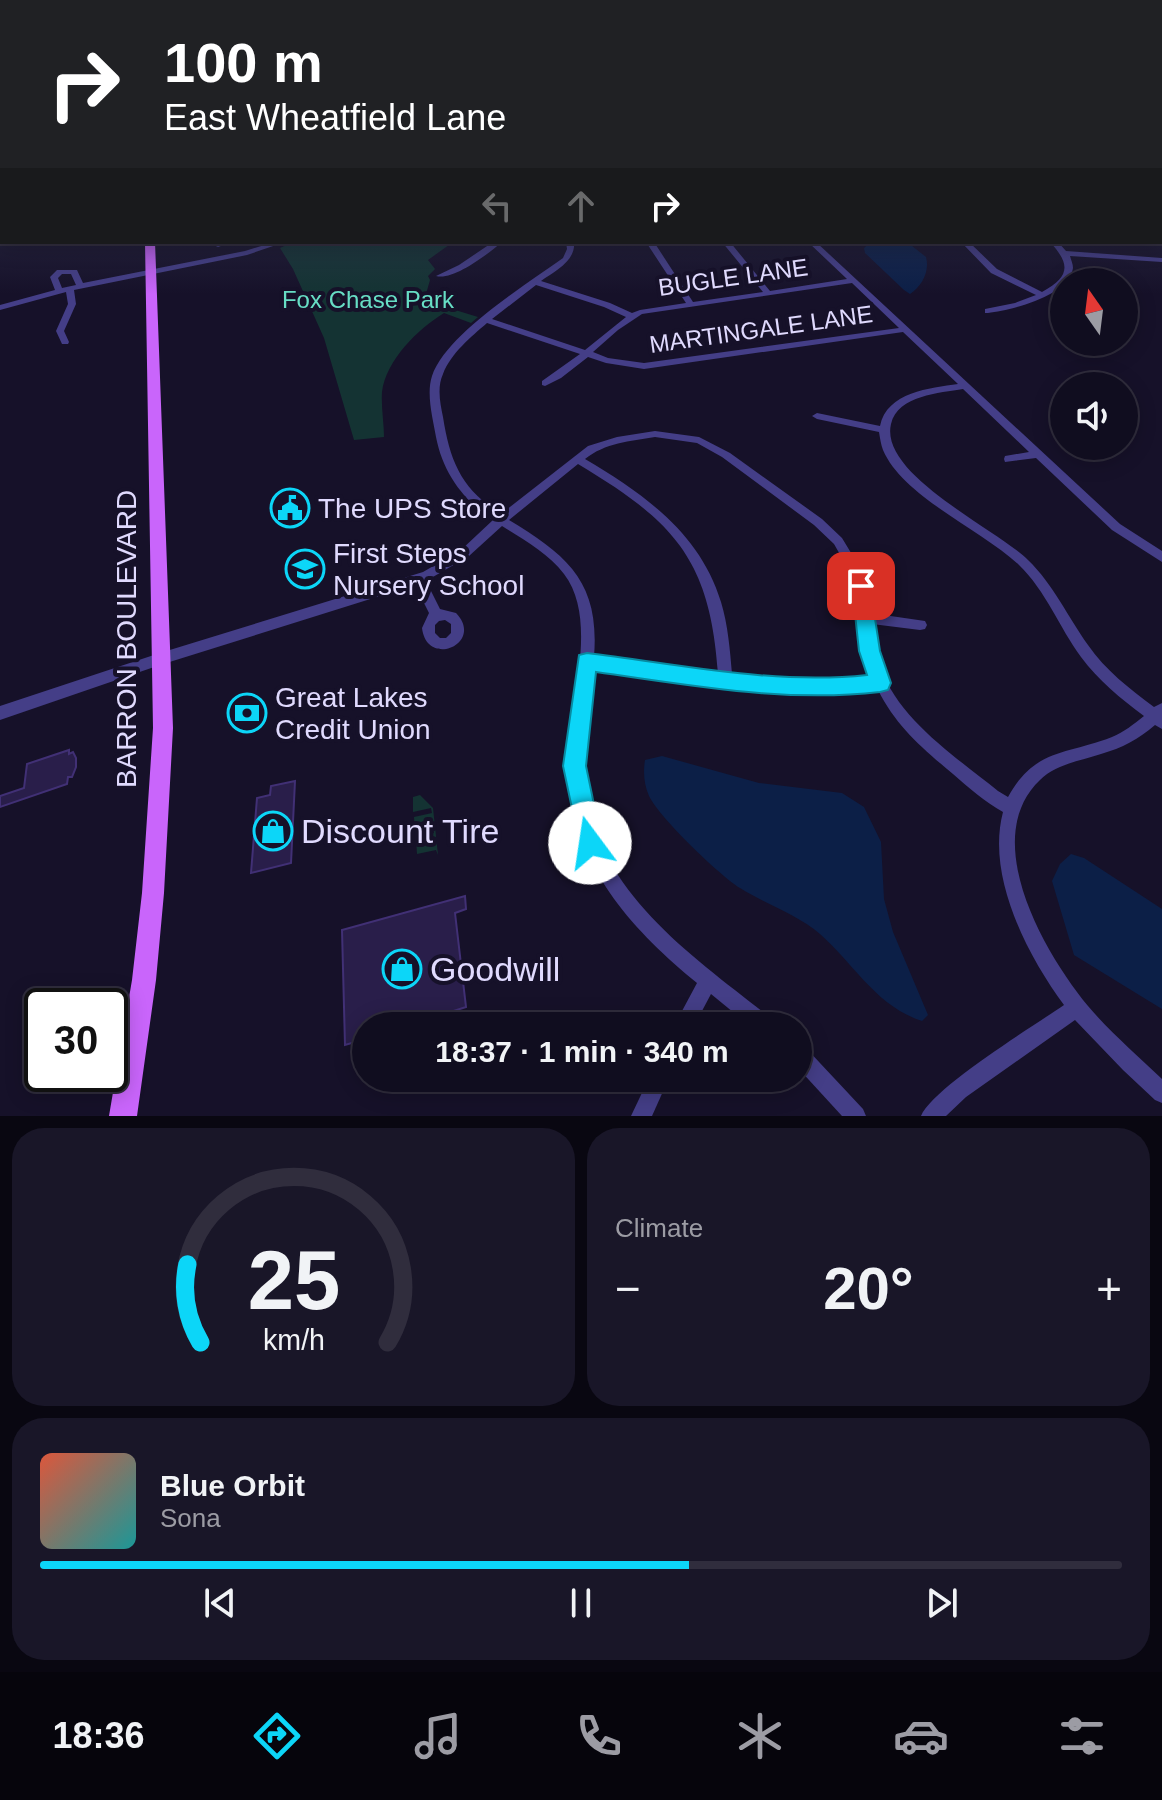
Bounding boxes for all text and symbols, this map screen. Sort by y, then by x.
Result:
text: 100 m [164,31,323,94]
icon: right [32,32,136,136]
text: East Wheatfield Lane [164,97,506,138]
icon: left [475,184,519,228]
icon: ahead [559,184,603,228]
icon: right [643,184,687,228]
street label: BUGLE LANE [656,253,810,301]
north arrow [1050,268,1138,356]
map controls [1050,268,1138,460]
park label: Fox Chase Park [282,286,455,313]
street label: MARTINGALE LANE [648,300,874,358]
button: sound [1050,372,1138,460]
public building icon: The UPS Store [269,487,311,529]
street label: BARRON BOULEVARD [111,490,142,788]
place label: The UPS Store [318,493,506,524]
place label: First Steps Nursery School [333,538,524,601]
school or university icon: First Steps Nursery School [284,548,326,590]
pin [827,552,895,620]
icon: arrive [839,564,883,608]
place label: Great Lakes Credit Union [275,682,431,745]
bank icon: Great Lakes Credit Union [226,692,268,734]
position arrow [548,801,632,885]
shop icon: Discount Tire [252,810,294,852]
place label: Discount Tire [301,812,499,850]
shop icon: Goodwill [381,948,423,990]
place label: Goodwill [430,950,560,988]
speed limit sign: 30 [24,988,128,1092]
text: 18:37 · 1 min · 340 m [435,1035,729,1068]
text: Climate [615,1213,703,1243]
text: 25 [247,1234,340,1327]
text: 20° [823,1255,914,1322]
text: − [615,1264,641,1313]
text: + [1096,1264,1122,1313]
text: km/h [263,1324,324,1356]
text: Blue Orbit [160,1469,305,1502]
text: Sona [160,1503,221,1533]
icon: previous [198,1581,242,1625]
icon: pause [559,1581,603,1625]
icon: next [920,1581,964,1625]
icon: directions [249,1708,305,1764]
icon: music [410,1708,466,1764]
icon: phone [571,1708,627,1764]
icon: climate [732,1708,788,1764]
icon: car [893,1708,949,1764]
icon: filters [1054,1708,1110,1764]
text: 18:36 [52,1715,145,1756]

